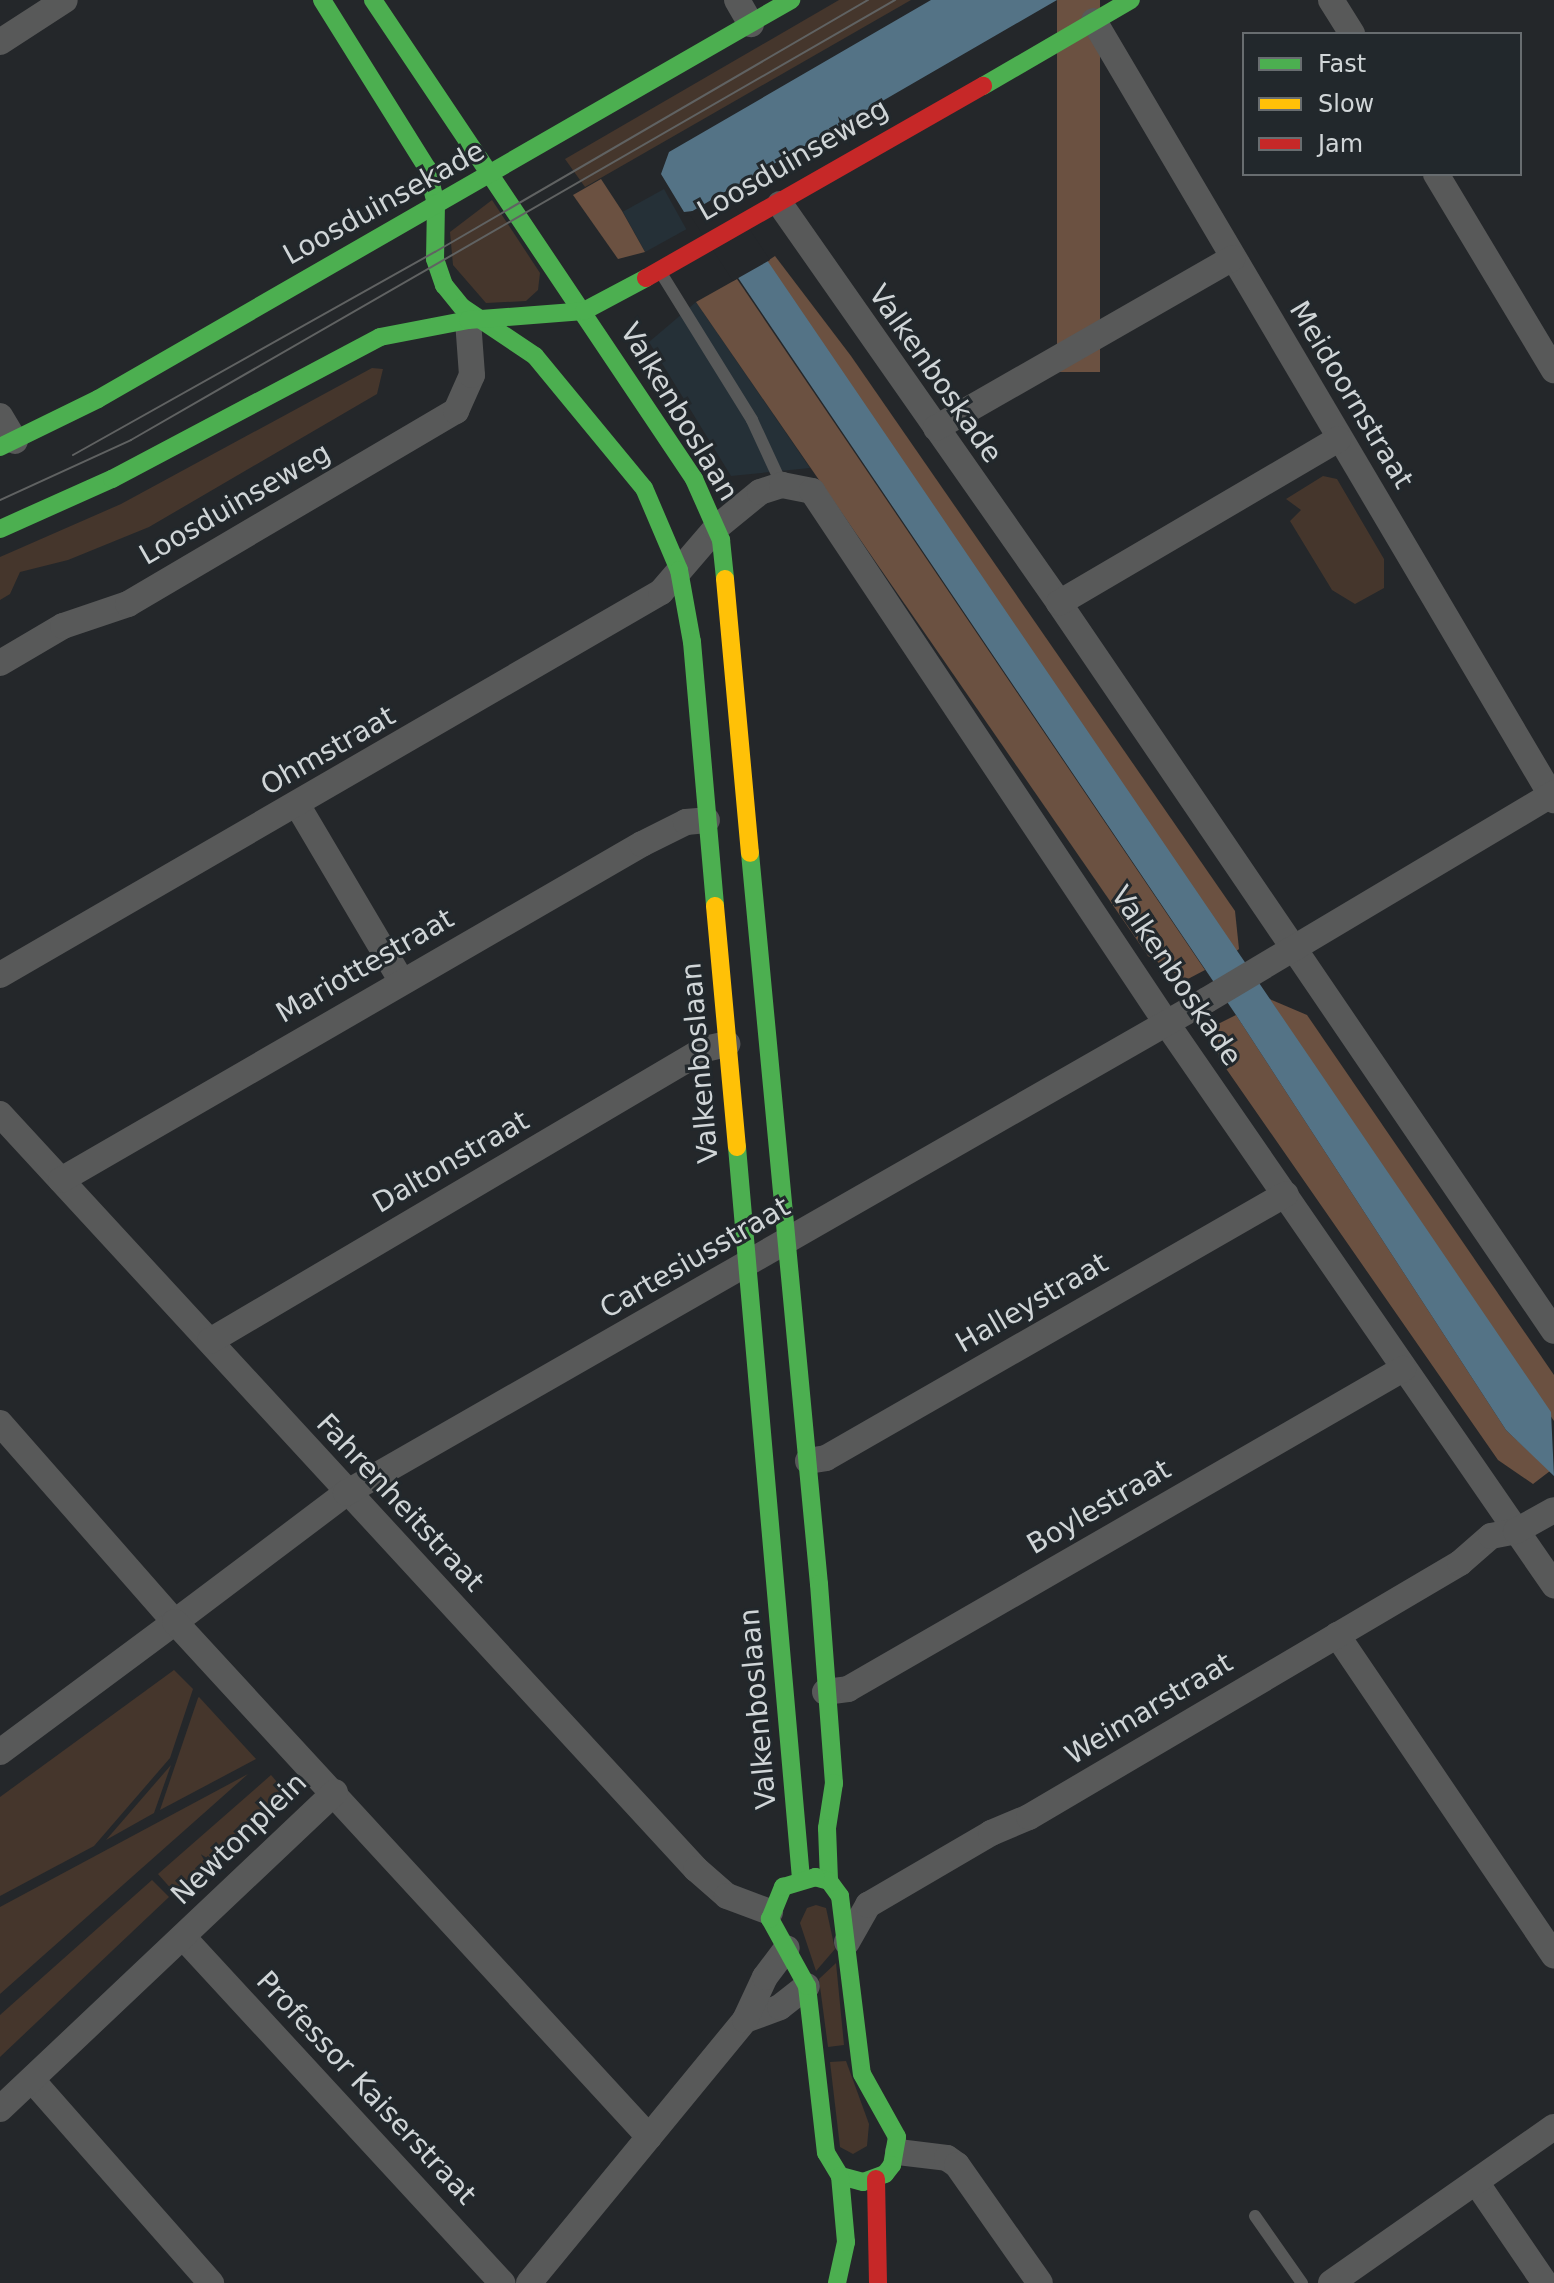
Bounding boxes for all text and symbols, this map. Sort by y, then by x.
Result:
legend [1242,32,1522,176]
text: Fast [1318,50,1366,78]
text: Slow [1318,90,1374,118]
street label: Loosduinseweg [692,92,894,228]
text: Jam [1318,130,1363,158]
street label: Loosduinsekade [278,134,490,272]
street label: Valkenboskade [861,279,1009,469]
street label: Meidoornstraat [1282,295,1420,495]
street label: Valkenboslaan [613,317,745,507]
street label: Loosduinseweg [134,436,336,572]
street label: Ohmstraat [255,699,401,803]
street label: Valkenboskade [1104,880,1248,1072]
street label: Mariottestraat [270,902,460,1030]
street label: Valkenboslaan [674,961,726,1165]
street label: Daltonstraat [367,1104,535,1220]
street label: Cartesiusstraat [594,1190,796,1326]
street label: Halleystraat [950,1246,1114,1360]
street label: Fahrenheitstraat [309,1407,491,1599]
street label: Boylestraat [1021,1452,1177,1562]
street label: Valkenboslaan [732,1607,784,1811]
street label: Weimarstraat [1059,1646,1239,1772]
street label: Newtonplein [164,1766,314,1912]
street label: Professor Kaiserstraat [249,1964,483,2212]

